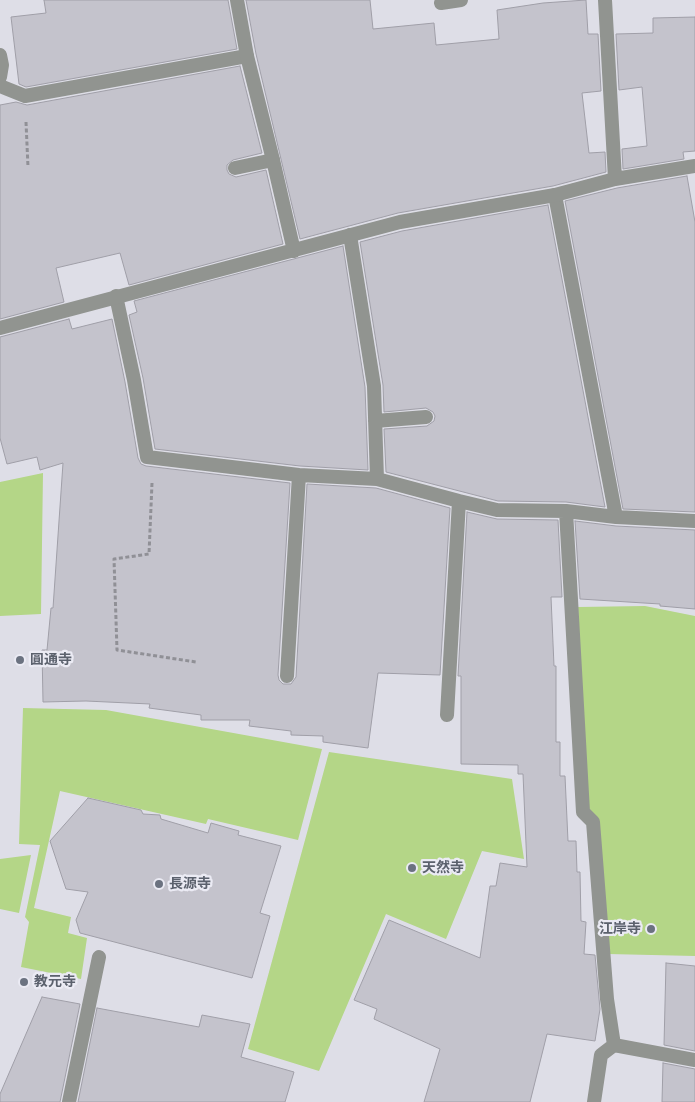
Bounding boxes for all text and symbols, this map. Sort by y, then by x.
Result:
place label: 圓通寺 [30,652,72,668]
marker: 圓通寺 [14,654,26,666]
place label: 天然寺 [422,860,464,876]
marker: 天然寺 [406,862,418,874]
place label: 長源寺 [169,876,211,892]
marker: 長源寺 [153,878,165,890]
place label: 江岸寺 [599,921,641,937]
marker: 江岸寺 [645,923,657,935]
place label: 教元寺 [34,974,76,990]
marker: 教元寺 [18,976,30,988]

